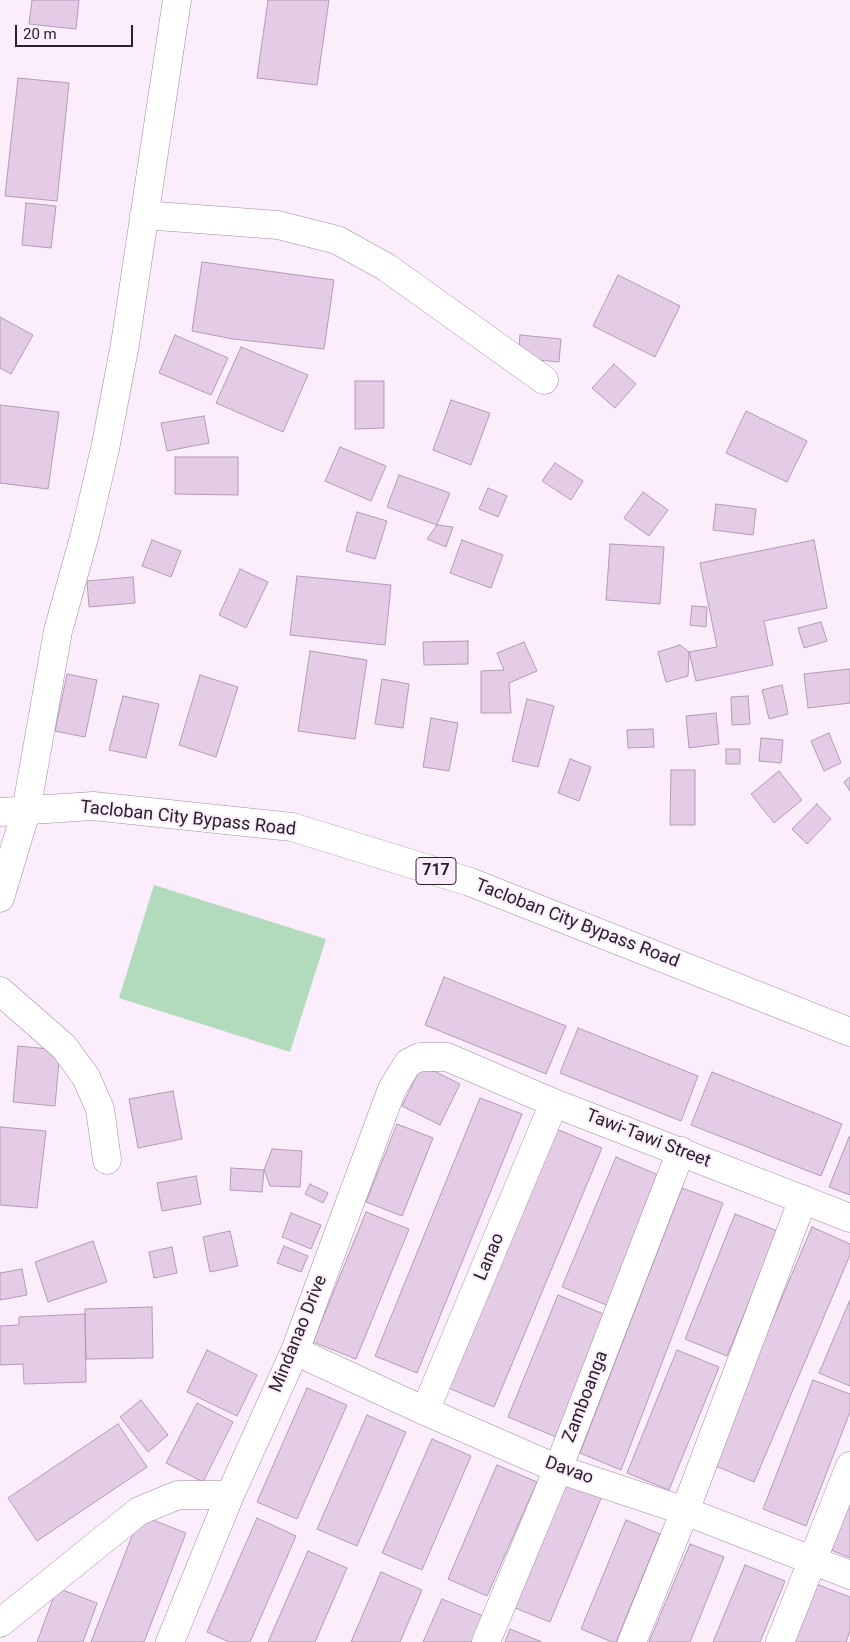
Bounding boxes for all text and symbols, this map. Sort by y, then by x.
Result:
scale bar [18,15,135,47]
text: 20 m [23,25,57,43]
street label: Tacloban City Bypass Road [79,797,297,841]
road number: 717 [416,858,456,884]
street label: Tacloban City Bypass Road [472,875,682,973]
street label: Tawi-Tawi Street [583,1105,713,1173]
street label: Lanao [470,1230,510,1284]
street label: Mindanao Drive [266,1272,332,1396]
street label: Zamboanga [559,1348,613,1446]
street label: Davao [542,1452,596,1490]

